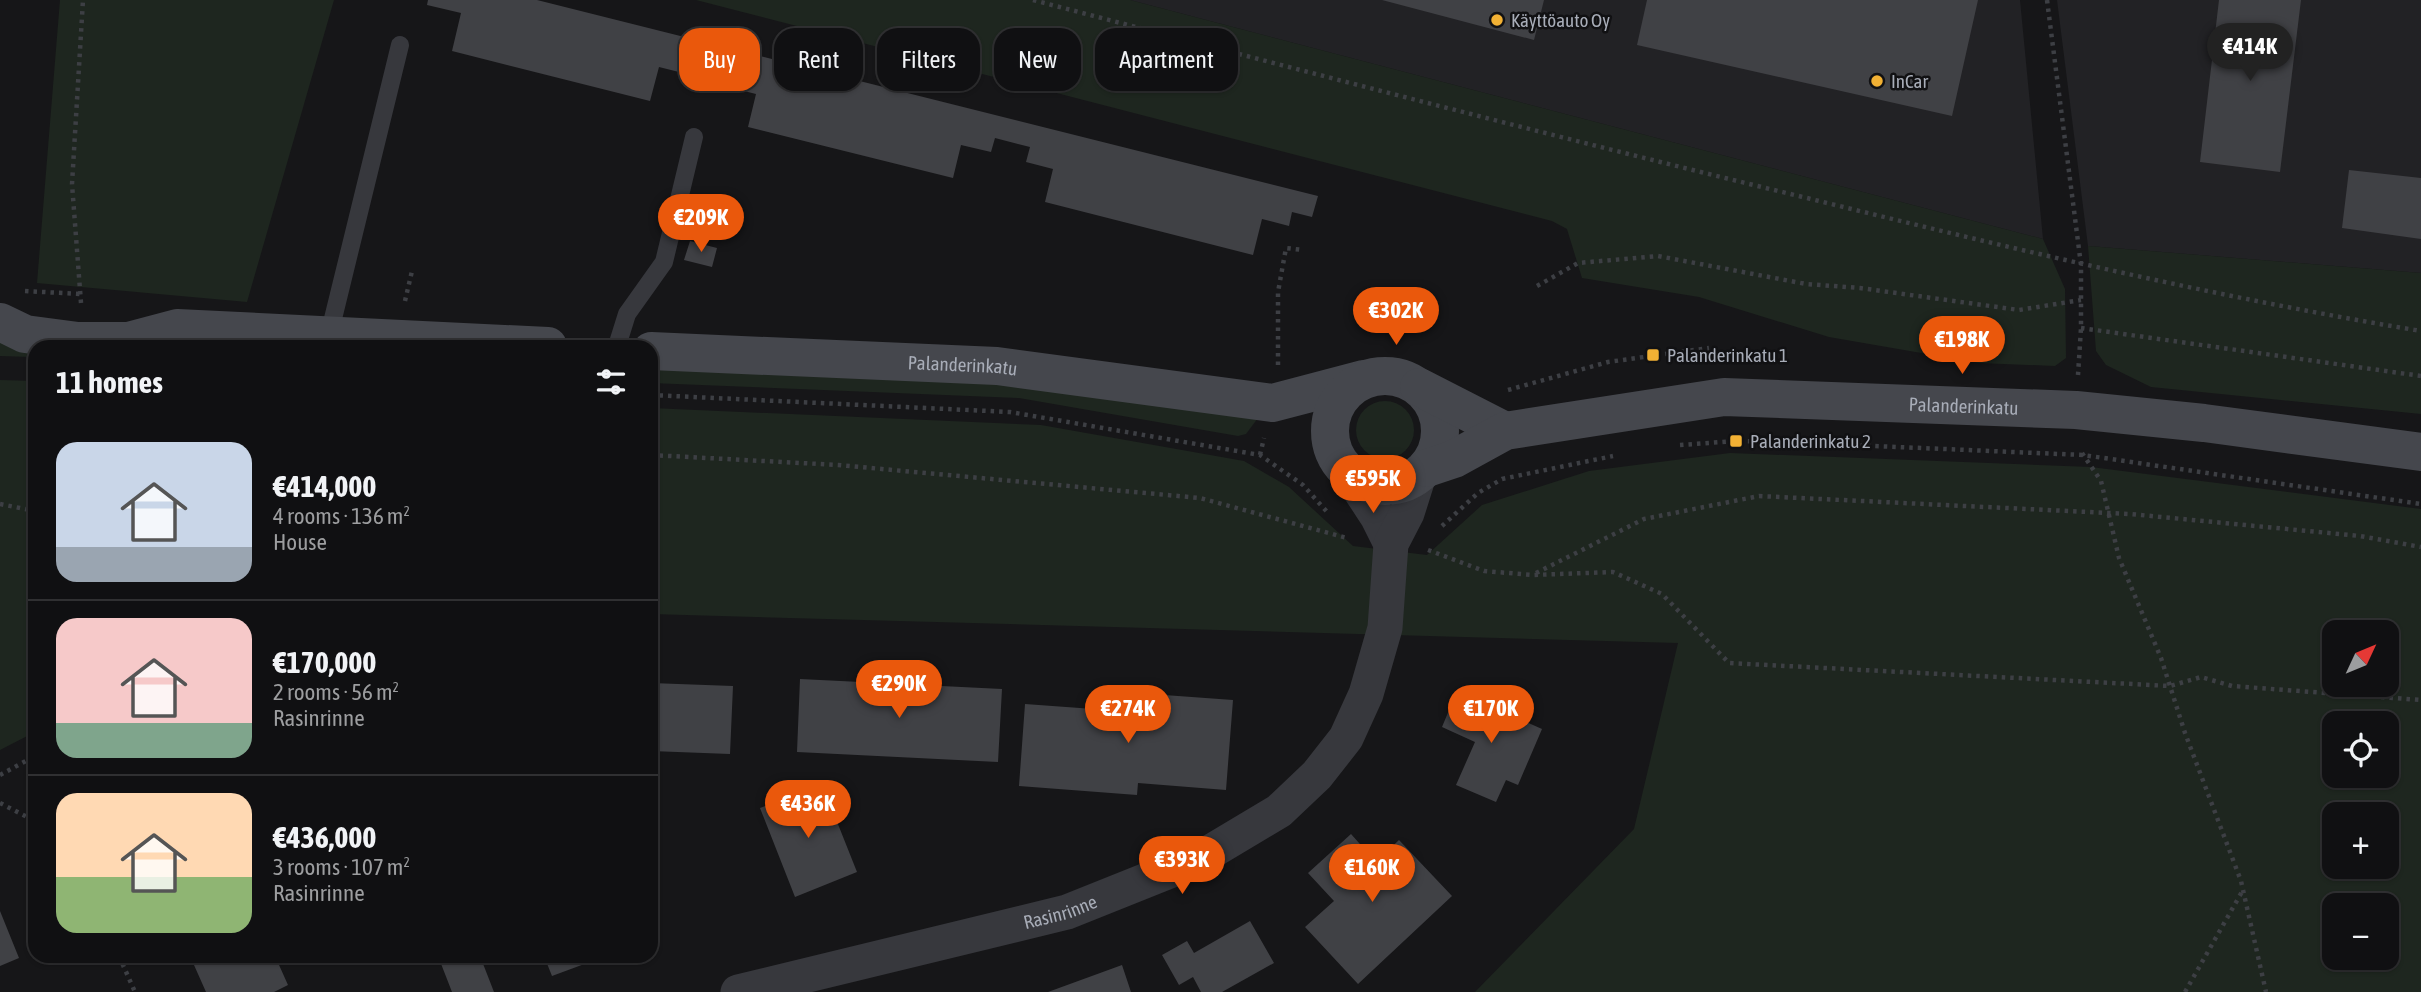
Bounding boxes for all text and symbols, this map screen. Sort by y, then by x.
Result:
place label: Käyttöauto Oy [1511,9,1610,31]
marker: Käyttöauto Oy [1489,12,1505,28]
pin: €414K [2201,24,2299,83]
chip: Buy [679,28,760,91]
chip: Rent [774,28,863,91]
chip: Filters [877,28,980,91]
chip: New [994,28,1081,91]
chip: Apartment [1095,28,1238,91]
text: €414K [2223,33,2277,59]
place label: InCar [1891,70,1928,92]
marker: InCar [1869,73,1885,89]
pin: €209K [652,194,750,254]
text: €209K [674,204,728,230]
pin: €302K [1347,288,1445,347]
text: €302K [1369,297,1423,323]
pin: €198K [1913,316,2011,376]
text: €198K [1935,326,1989,352]
place label: Palanderinkatu 1 [1667,344,1788,366]
marker: Palanderinkatu 1 [1645,347,1661,363]
street label: Palanderinkatu [907,351,1019,380]
icon: filters [592,363,630,401]
text: 11 homes [56,365,163,399]
street label: Palanderinkatu [1908,393,2019,419]
place label: Palanderinkatu 2 [1750,430,1871,452]
marker: Palanderinkatu 2 [1728,433,1744,449]
pin: €595K [1324,456,1422,515]
text: €595K [1346,465,1400,491]
text: €414,000 [273,469,376,503]
icon: home [112,470,196,554]
text: 4 rooms · 136 m² [273,503,410,529]
text: House [273,529,327,555]
north arrow [2322,620,2399,696]
map controls [2322,620,2399,970]
text: €170,000 [273,645,376,679]
icon: home [112,646,196,730]
pin: €290K [850,660,948,720]
text: €290K [872,670,926,696]
text: 2 rooms · 56 m² [273,679,399,705]
pin: €274K [1079,686,1177,745]
pin: €170K [1442,686,1540,745]
text: €274K [1101,695,1155,721]
text: €170K [1464,695,1518,721]
text: Rasinrinne [273,705,365,731]
button: locate [2322,711,2399,788]
pin: €436K [759,780,857,840]
text: €436K [781,790,835,816]
button: + [2322,802,2399,879]
text: €436,000 [273,820,376,854]
icon: home [112,821,196,905]
pin: €393K [1133,836,1231,896]
pin: €160K [1323,844,1421,904]
text: €393K [1155,846,1209,872]
text: 3 rooms · 107 m² [273,854,410,880]
text: €160K [1345,854,1399,880]
text: Rasinrinne [273,880,365,906]
street label: Rasinrinne [1021,890,1100,933]
button: − [2322,893,2399,970]

